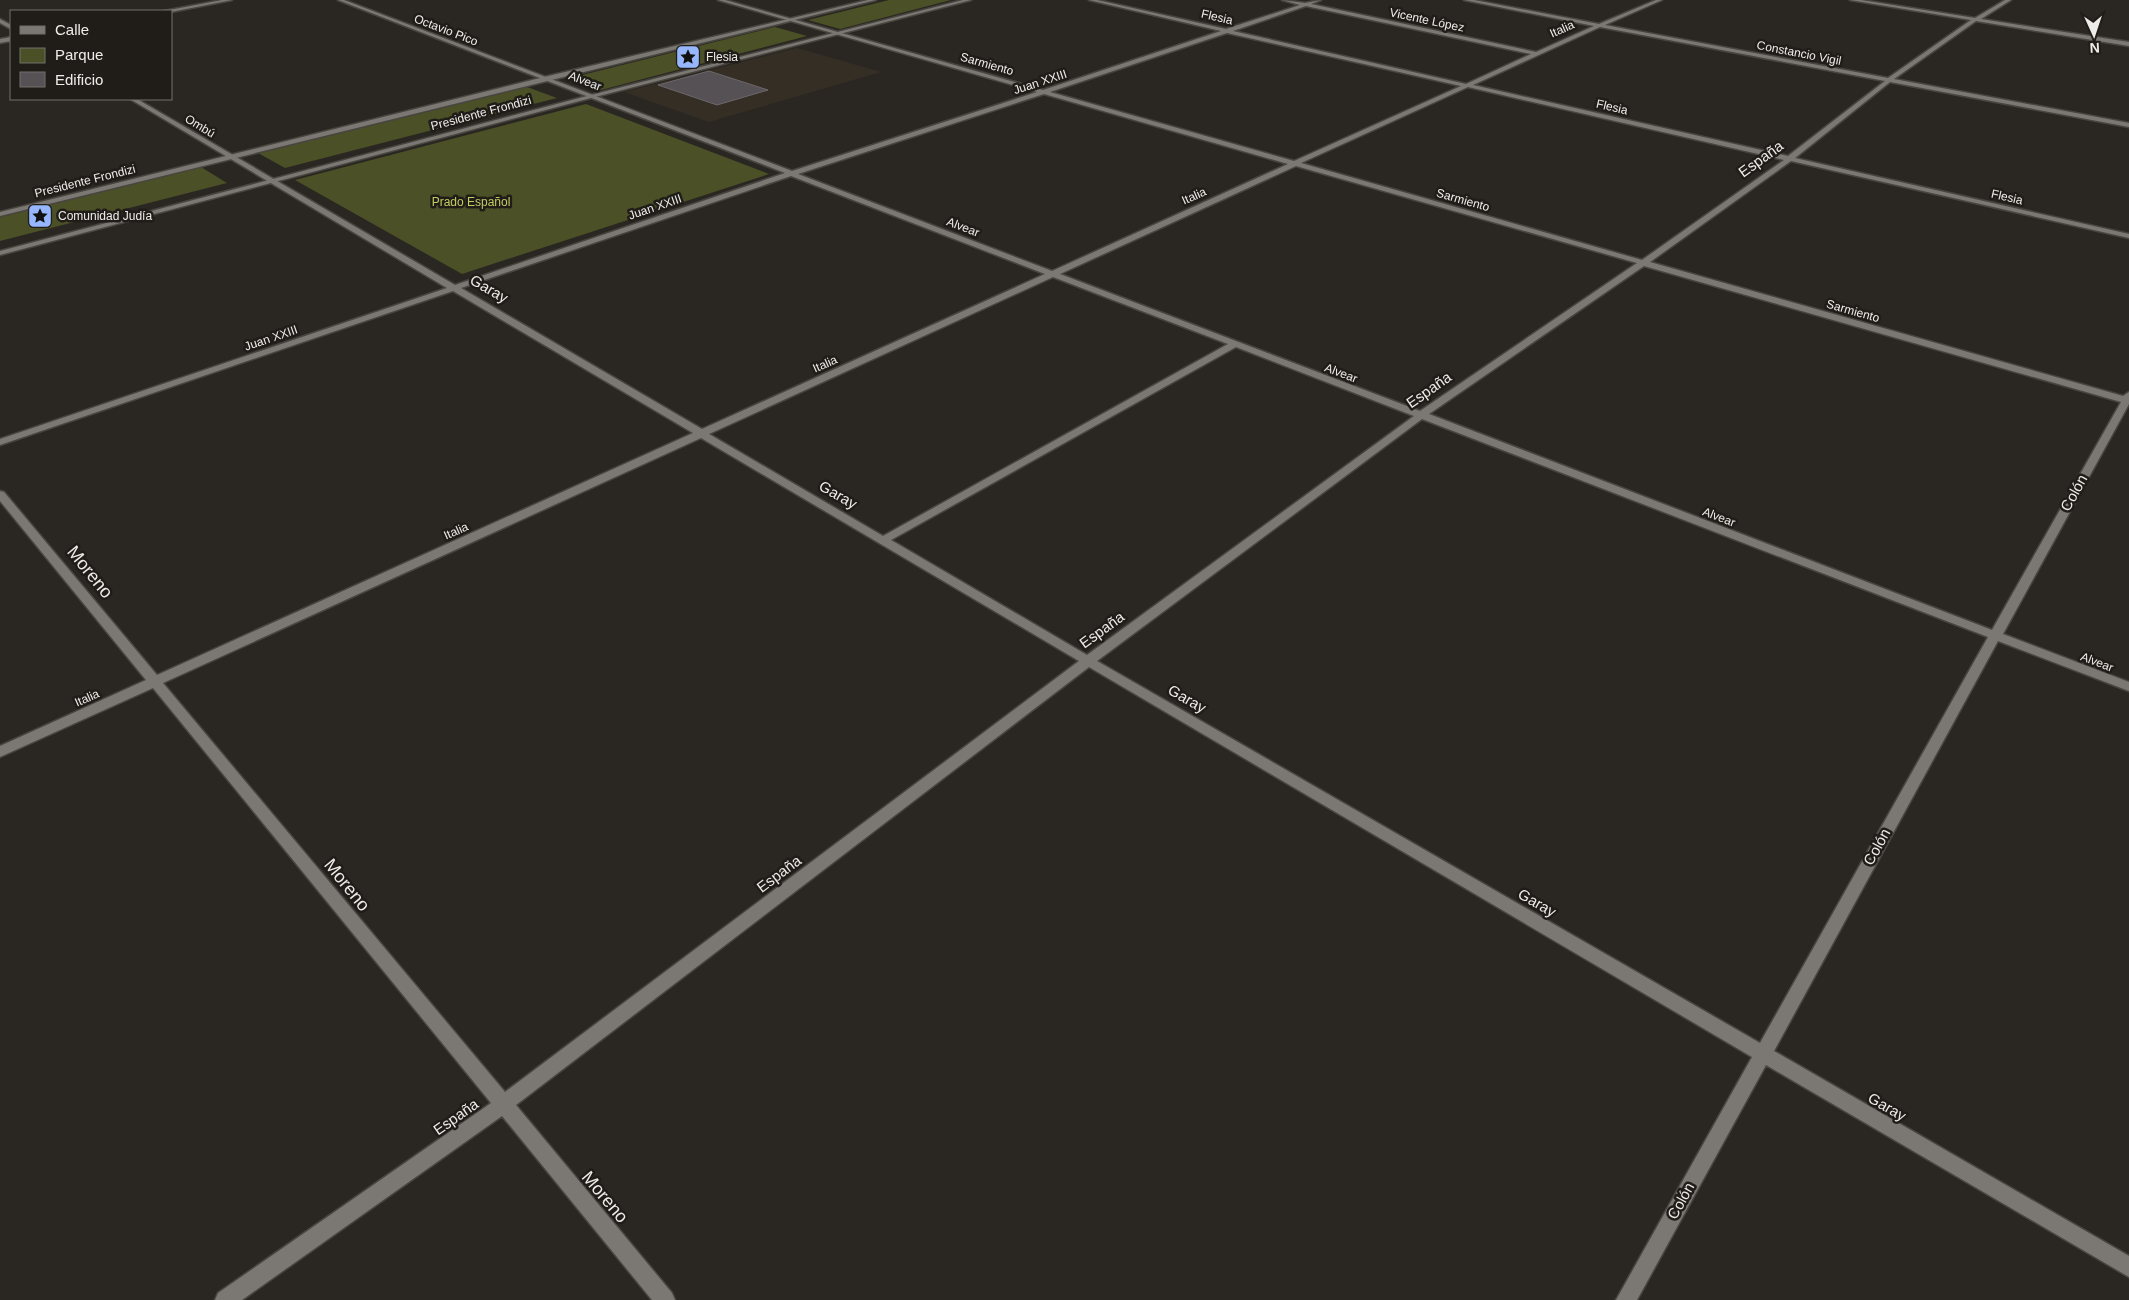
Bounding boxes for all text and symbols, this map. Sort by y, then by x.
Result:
street label: Vicente López [1388,5,1466,35]
street label: Flesia [1200,7,1234,27]
legend [10,10,172,100]
north arrow [2069,10,2119,60]
street label: Octavio Pico [412,11,480,49]
street label: Italia [1548,17,1577,41]
text: Calle [55,21,89,38]
street label: Constancio Vigil [1756,38,1842,68]
text: N [2089,40,2100,56]
place icon: Flesia [675,44,701,70]
text: Parque [55,46,103,63]
place label: Flesia [706,50,738,64]
street label: Sarmiento [959,50,1016,78]
street label: Juan XXIII [1012,67,1068,97]
street label: Alvear [567,68,603,94]
text: Edificio [55,71,103,88]
street label: Presidente Frondizi [429,93,533,133]
street label: Flesia [1595,97,1629,117]
street label: Ombú [182,112,218,140]
street label: España [1735,136,1787,180]
street label: Presidente Frondizi [33,162,137,200]
street label: Italia [1180,184,1209,208]
street label: Sarmiento [1435,186,1492,214]
street label: Flesia [1990,187,2024,207]
street label: Juan XXIII [627,191,683,223]
park label: Prado Español [432,195,510,209]
place icon: Comunidad Judía [27,203,53,229]
place label: Comunidad Judía [58,209,152,223]
street label: Alvear [945,214,981,240]
street label: Garay [467,271,512,306]
street label: Sarmiento [1825,297,1882,325]
street label: Juan XXIII [243,322,299,354]
street label: Italia [811,352,840,376]
street label: Alvear [1323,360,1359,386]
street label: España [1403,368,1455,411]
street label: Colón [2057,471,2090,514]
street label: Garay [816,477,861,512]
street label: Alvear [1701,504,1737,530]
street label: Italia [442,519,471,543]
street label: Moreno [63,542,117,602]
street label: España [1076,607,1128,651]
street label: Alvear [2079,649,2115,675]
street label: Garay [1165,681,1210,716]
street label: Italia [73,686,102,710]
street label: Colón [1860,825,1893,868]
street label: España [753,851,805,896]
street label: Moreno [320,855,374,915]
street label: Garay [1515,885,1560,920]
street label: Garay [1865,1089,1910,1124]
street label: España [430,1095,482,1138]
street label: Moreno [578,1167,632,1227]
street label: Colón [1664,1179,1697,1222]

